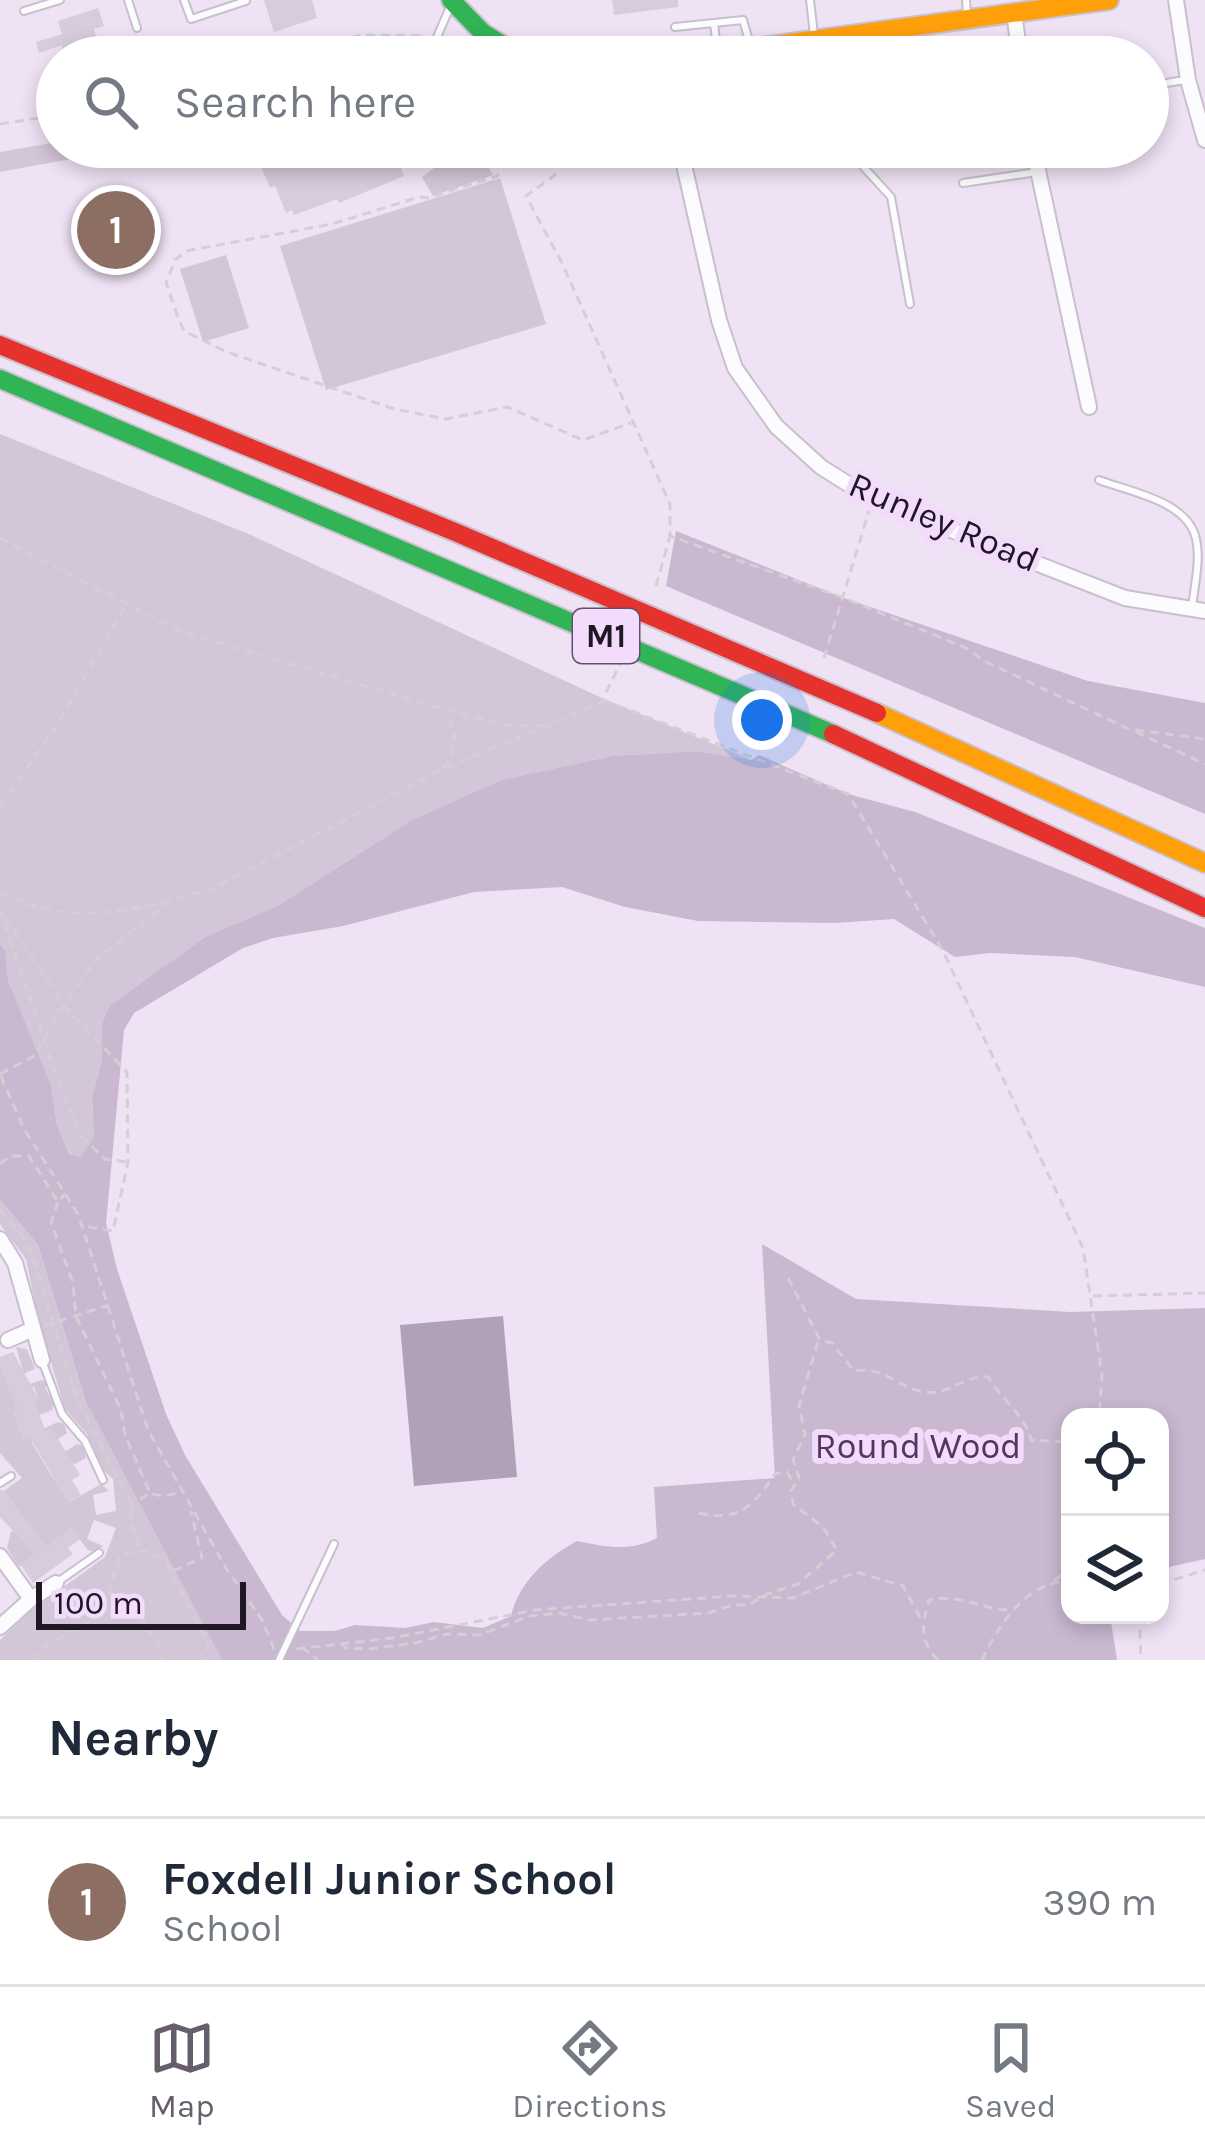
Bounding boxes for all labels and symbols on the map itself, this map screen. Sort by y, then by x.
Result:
pin: 1 [77,185,155,275]
street label: Runley Road [843,463,1045,581]
road number: M1 [573,609,639,663]
your location [732,690,792,750]
park label: Round Wood [815,1425,1021,1467]
scale bar [36,1576,246,1629]

